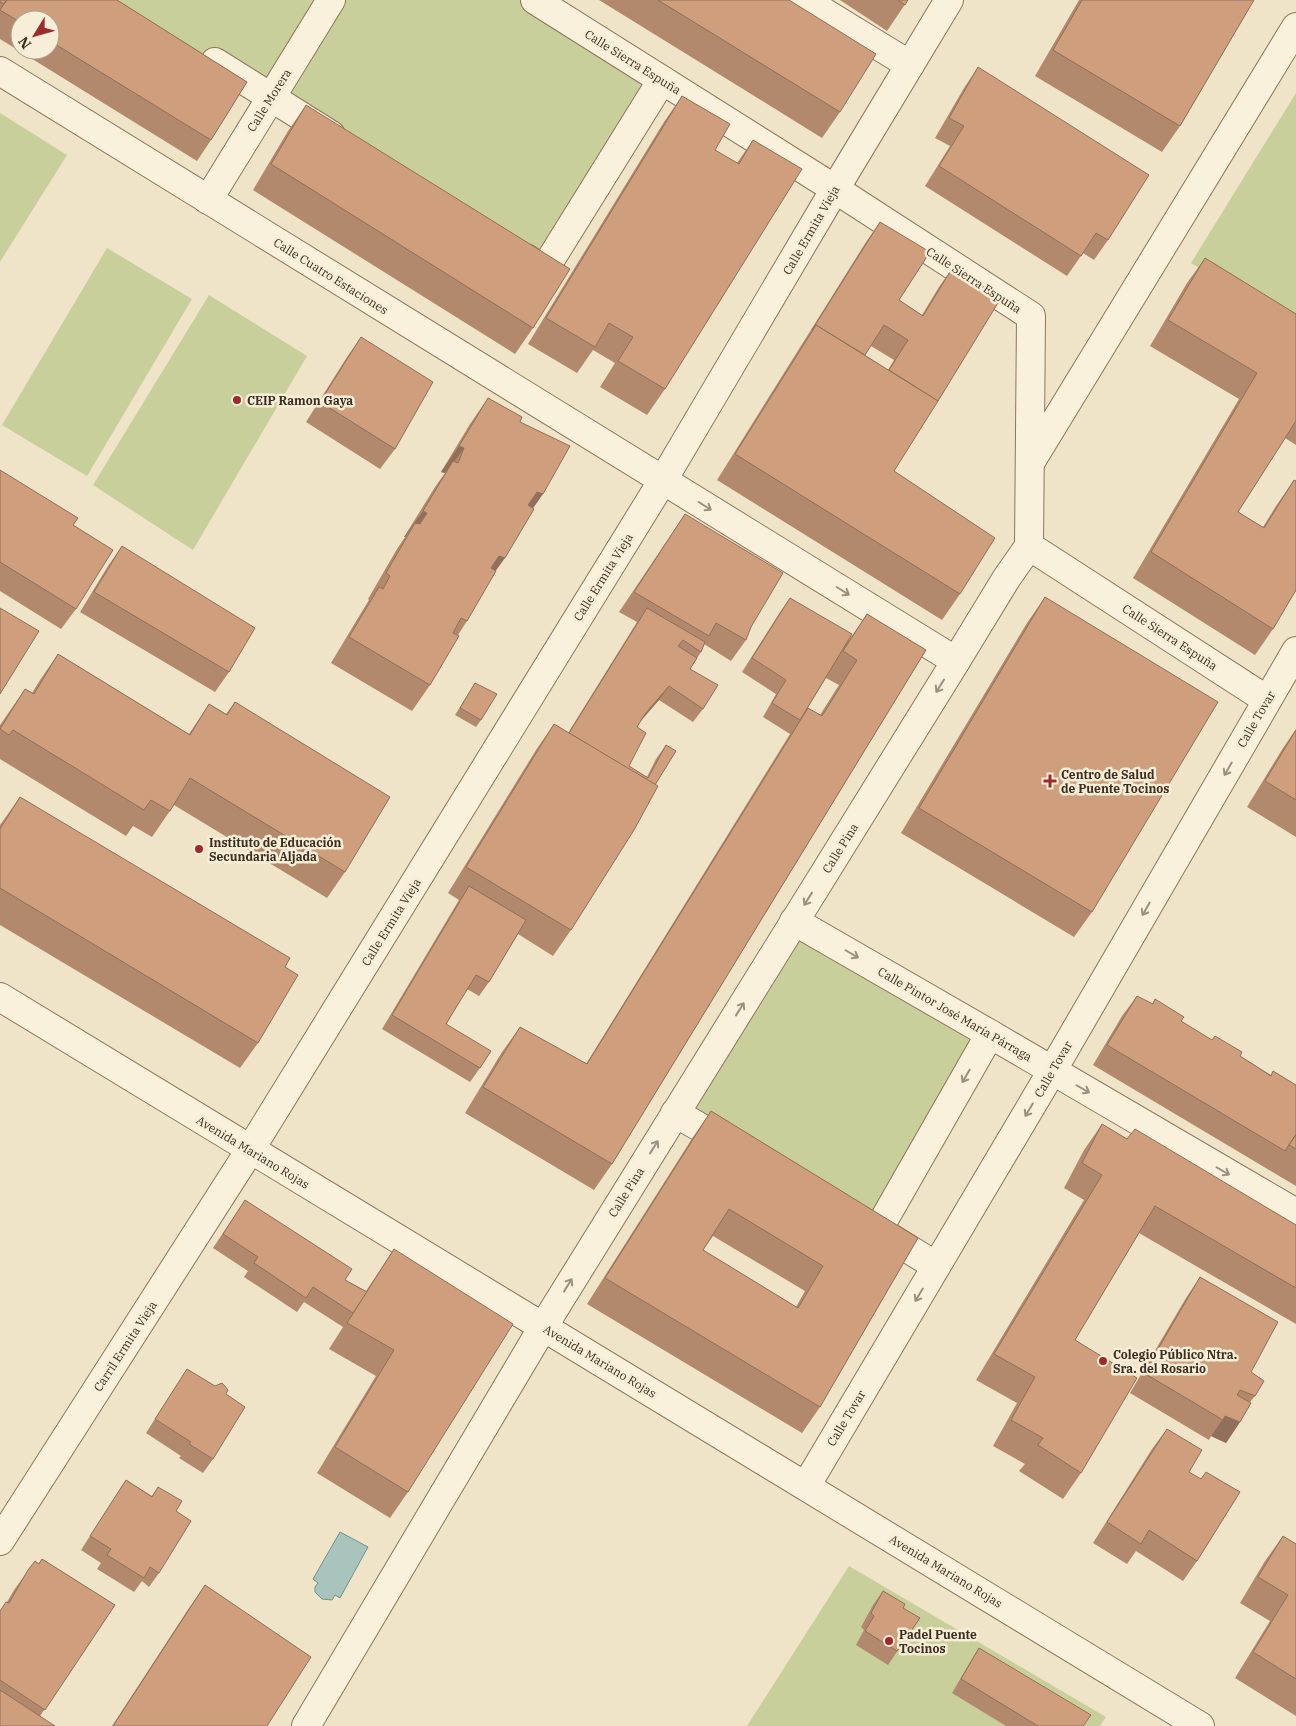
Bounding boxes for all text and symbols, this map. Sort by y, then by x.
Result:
north arrow [10,10,60,60]
street label: Calle Sierra Espuña [582,26,684,98]
text: N [14,33,35,53]
street label: Calle Morera [244,65,295,134]
street label: Calle Ermita Vieja [779,182,843,277]
street label: Calle Cuatro Estaciones [271,235,391,317]
street label: Calle Sierra Espuña [924,244,1025,317]
place label: CEIP Ramon Gaya [247,393,353,408]
marker: CEIP Ramon Gaya [231,394,243,406]
one-way arrow [697,501,711,511]
street label: Calle Ermita Vieja [570,530,636,624]
one-way arrow [836,586,850,597]
street label: Calle Sierra Espuña [1120,601,1221,674]
one-way arrow [934,679,944,693]
street label: Calle Tovar [1234,688,1279,750]
one-way arrow [1222,761,1232,775]
place label: Centro de Salud de Puente Tocinos [1061,767,1169,796]
marker: Centro de Salud de Puente Tocinos [1043,774,1057,788]
street label: Calle Pina [819,820,861,876]
place label: Instituto de Educación Secundaria Aljada [209,835,342,864]
marker: Instituto de Educación Secundaria Aljada [193,843,205,855]
street label: Calle Ermita Vieja [358,875,424,969]
one-way arrow [803,891,813,905]
one-way arrow [1141,902,1151,917]
one-way arrow [844,950,858,960]
street label: Calle Pintor José María Párraga [875,964,1035,1065]
one-way arrow [735,1003,745,1017]
street label: Calle Tovar [1031,1038,1076,1100]
one-way arrow [961,1069,971,1084]
one-way arrow [1075,1084,1089,1094]
one-way arrow [1024,1103,1034,1118]
street label: Avenida Mariano Rojas [194,1112,312,1192]
one-way arrow [649,1141,659,1155]
street label: Calle Pina [605,1164,647,1220]
one-way arrow [1216,1166,1230,1176]
one-way arrow [564,1279,574,1293]
one-way arrow [914,1287,924,1302]
street label: Carril Ermita Vieja [90,1298,160,1394]
street label: Avenida Mariano Rojas [541,1321,659,1401]
place label: Colegio Público Ntra. Sra. del Rosario [1113,1347,1237,1376]
marker: Colegio Público Ntra. Sra. del Rosario [1097,1355,1109,1367]
street label: Calle Tovar [823,1387,869,1449]
street label: Avenida Mariano Rojas [887,1531,1005,1611]
place label: Padel Puente Tocinos [899,1627,977,1656]
marker: Padel Puente Tocinos [883,1635,895,1647]

